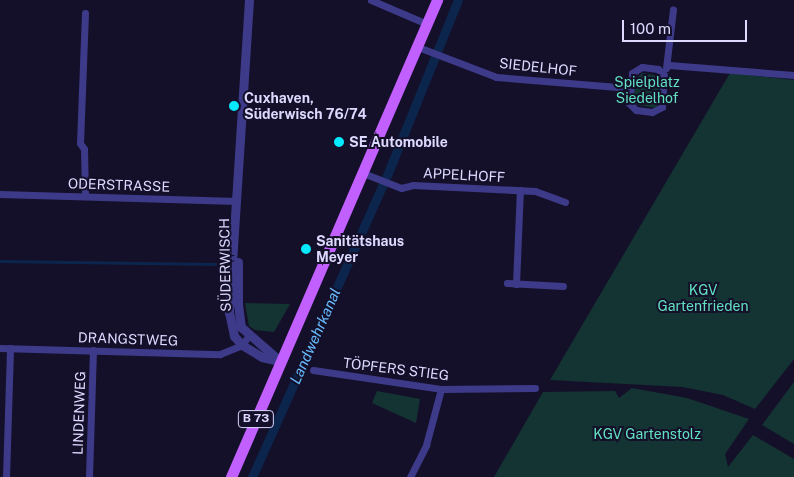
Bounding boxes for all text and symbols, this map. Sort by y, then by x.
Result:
scale bar [624,10,749,42]
text: 100 m [630,20,671,37]
street label: SIEDELHOF [498,55,578,79]
park label: Spielplatz Siedelhof [614,74,680,106]
place label: Cuxhaven, Süderwisch 76/74 [244,90,367,122]
marker: Cuxhaven, Süderwisch 76/74 [228,100,240,112]
place label: SE Automobile [349,134,448,150]
marker: SE Automobile [333,136,345,148]
street label: APPELHOFF [422,164,506,186]
street label: ODERSTRASSE [68,175,170,195]
street label: SÜDERWISCH [216,218,234,312]
place label: Sanitätshaus Meyer [316,233,404,266]
marker: Sanitätshaus Meyer [300,243,312,255]
park label: KGV Gartenfrieden [657,282,749,314]
water label: Landwehrkanal [286,285,344,387]
street label: DRANGSTWEG [78,329,178,349]
street label: TÖPFERS STIEG [342,354,450,384]
street label: LINDENWEG [69,371,89,455]
road number: B 73 [237,409,275,428]
park label: KGV Gartenstolz [593,426,701,442]

